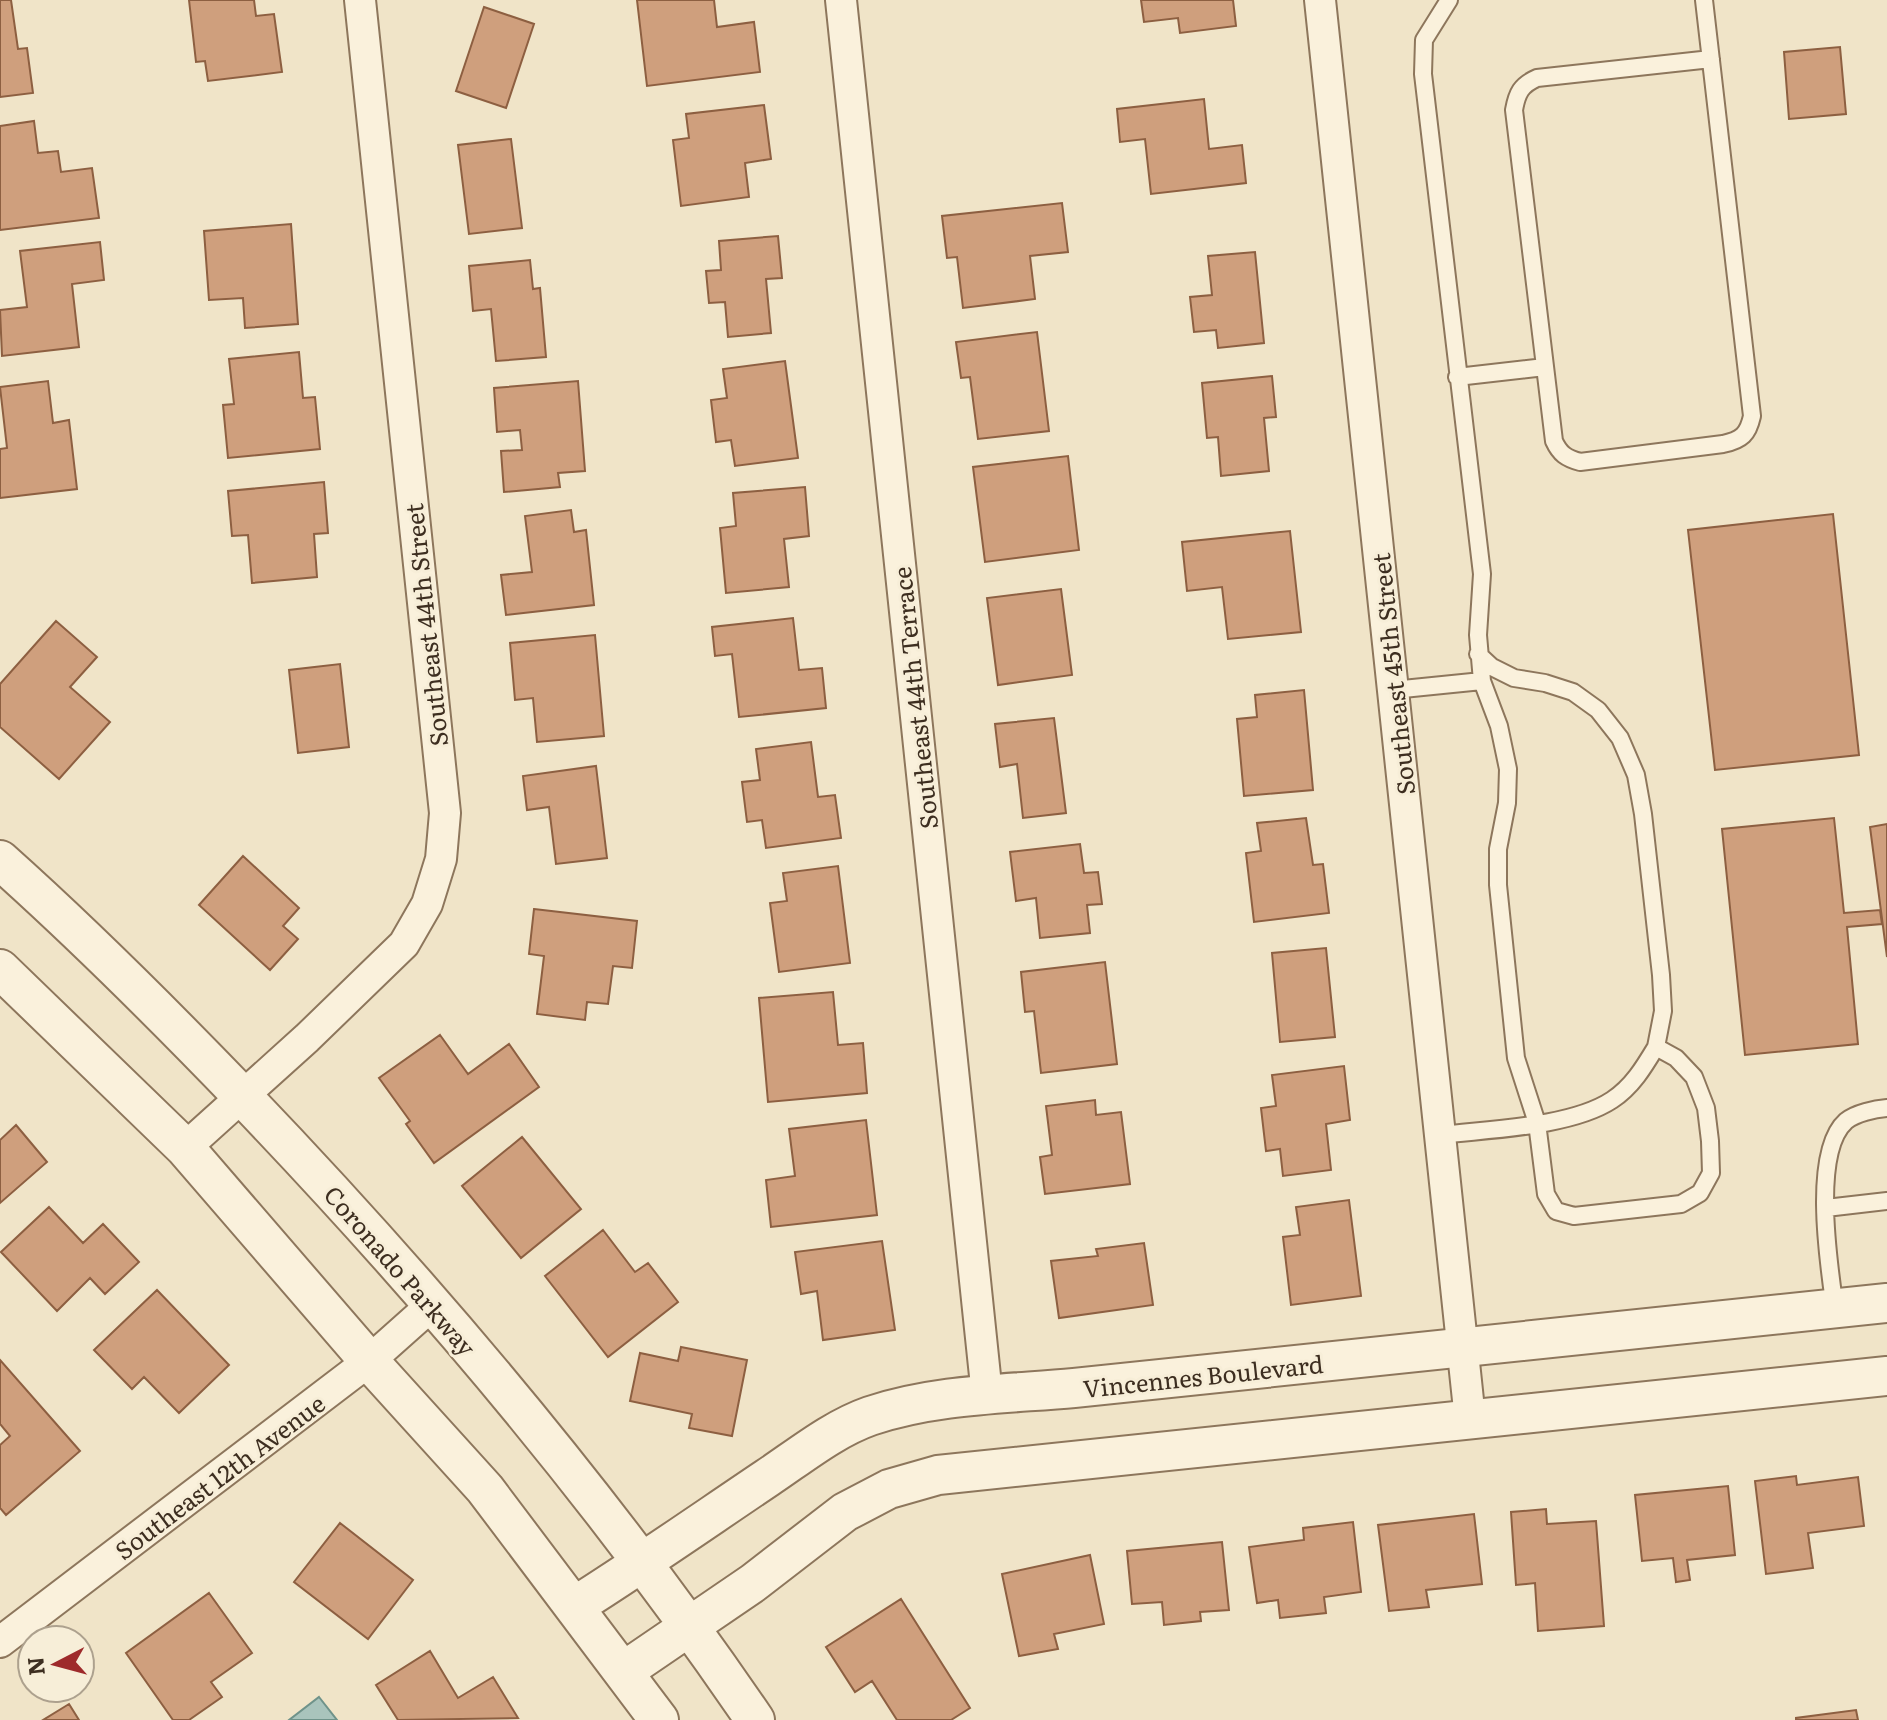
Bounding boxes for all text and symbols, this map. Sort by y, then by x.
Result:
street label: Southeast 44th Street [395,502,455,748]
street label: Southeast 45th Street [1362,551,1422,797]
street label: Southeast 44th Terrace [883,565,945,831]
street label: Coronado Parkway [317,1177,485,1363]
street label: Vincennes Boulevard [1081,1345,1325,1405]
street label: Southeast 12th Avenue [107,1385,331,1567]
north arrow [16,1624,96,1704]
text: N [17,1655,52,1677]

